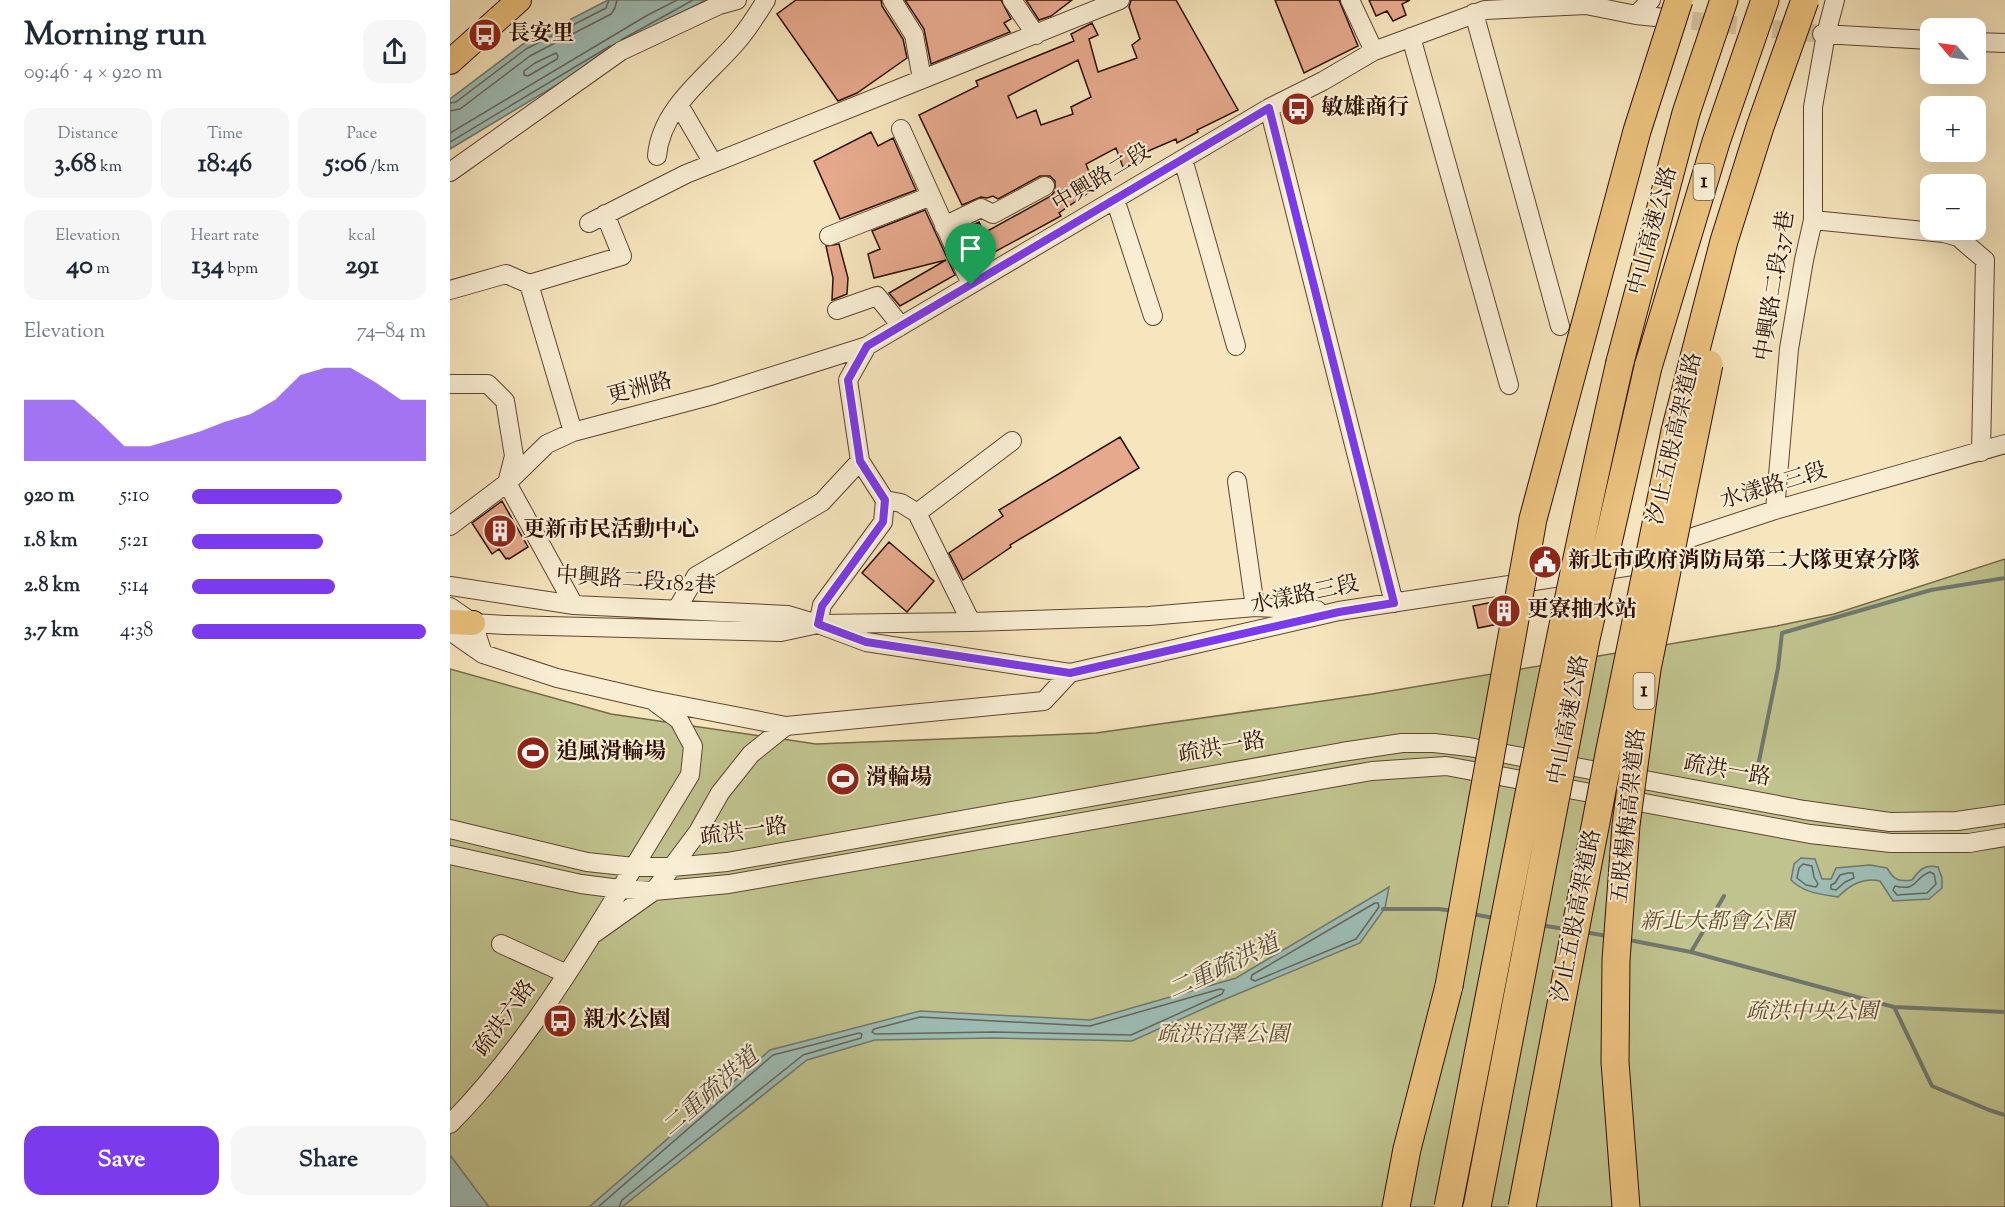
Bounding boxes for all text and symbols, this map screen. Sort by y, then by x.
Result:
text: Morning run [24,12,206,60]
bus stop icon: 長安里 [467,17,503,53]
north arrow [1920,18,1986,84]
map controls [1920,18,1986,240]
place label: 長安里 [508,19,574,51]
button: share [363,20,426,83]
text: 09:46 · 4 × 920 m [24,59,163,88]
bus stop icon: 敏雄商行 [1280,91,1316,127]
place label: 敏雄商行 [1321,93,1409,125]
button: + [1920,96,1986,162]
text: Distance [58,123,118,146]
text: Time [207,123,243,146]
text: Pace [347,123,377,146]
street label: 中興路二段 [1047,137,1157,221]
text: 3.68 [54,146,97,183]
text: 18:46 [198,146,252,183]
text: 5:06 [325,146,367,183]
text: km [97,156,122,179]
text: /km [367,156,399,179]
street label: 中山高速公路 [1621,163,1687,299]
road number: 1 [1694,164,1714,200]
button: − [1920,174,1986,240]
street label: 中興路二段37巷 [1748,208,1804,364]
pin [945,223,996,285]
text: Elevation [56,225,120,248]
text: Heart rate [191,225,259,248]
text: kcal [348,225,376,248]
icon: arrive [954,232,987,265]
text: 40 [66,248,93,285]
text: 134 [192,248,224,285]
text: 291 [345,248,379,285]
text: m [93,258,110,281]
text: bpm [224,258,258,281]
text: Elevation [24,318,105,347]
text: 74–84 m [357,318,426,347]
street label: 汐止五股高架道路 [1641,350,1711,528]
street label: 更洲路 [604,366,676,414]
street label: 水漾路三段 [1717,456,1831,518]
text: 920 m [24,482,74,511]
text: 5:10 [120,482,149,511]
building icon: 更新市民活動中心 [482,513,518,549]
place label: 更新市民活動中心 [523,515,699,547]
text: 1.8 km [24,527,78,556]
text: 5:21 [120,527,148,556]
public building icon: 新北市政府消防局第二大隊更寮分隊 [1527,544,1563,580]
place label: 新北市政府消防局第二大隊更寮分隊 [1568,546,1920,578]
street label: 中興路二段182巷 [555,560,717,604]
street label: 水漾路三段 [1248,569,1362,623]
text: 2.8 km [24,572,80,601]
text: 5:14 [120,572,149,601]
building icon: 更寮抽水站 [1486,593,1522,629]
place label: 更寮抽水站 [1527,595,1637,627]
text: 3.7 km [24,617,79,646]
text: 4:38 [120,617,153,646]
street label: 中山高速公路 [1542,652,1598,788]
road number: 1 [1634,673,1654,709]
street label: 疏洪一路 [1176,726,1268,772]
street label: 五股楊梅高架道路 [1605,727,1655,905]
sports icon: 追風滑輪場 [515,735,551,771]
place label: 追風滑輪場 [556,737,666,769]
street label: 疏洪一路 [1681,749,1773,795]
sports icon: 滑輪場 [825,761,861,797]
place label: 滑輪場 [866,763,932,795]
street label: 疏洪一路 [698,811,790,855]
street label: 汐止五股高架道路 [1546,827,1610,1005]
park label: 新北大都會公園 [1640,907,1797,939]
water label: 二重疏洪道 [1162,926,1288,1009]
street label: 疏洪六路 [467,974,545,1064]
park label: 疏洪中央公園 [1746,997,1881,1029]
bus stop icon: 親水公園 [542,1003,578,1039]
place label: 親水公園 [583,1005,671,1037]
park label: 疏洪沼澤公園 [1157,1020,1292,1052]
water label: 二重疏洪道 [655,1039,770,1145]
button: Save [24,1126,219,1195]
button: Share [231,1126,426,1195]

